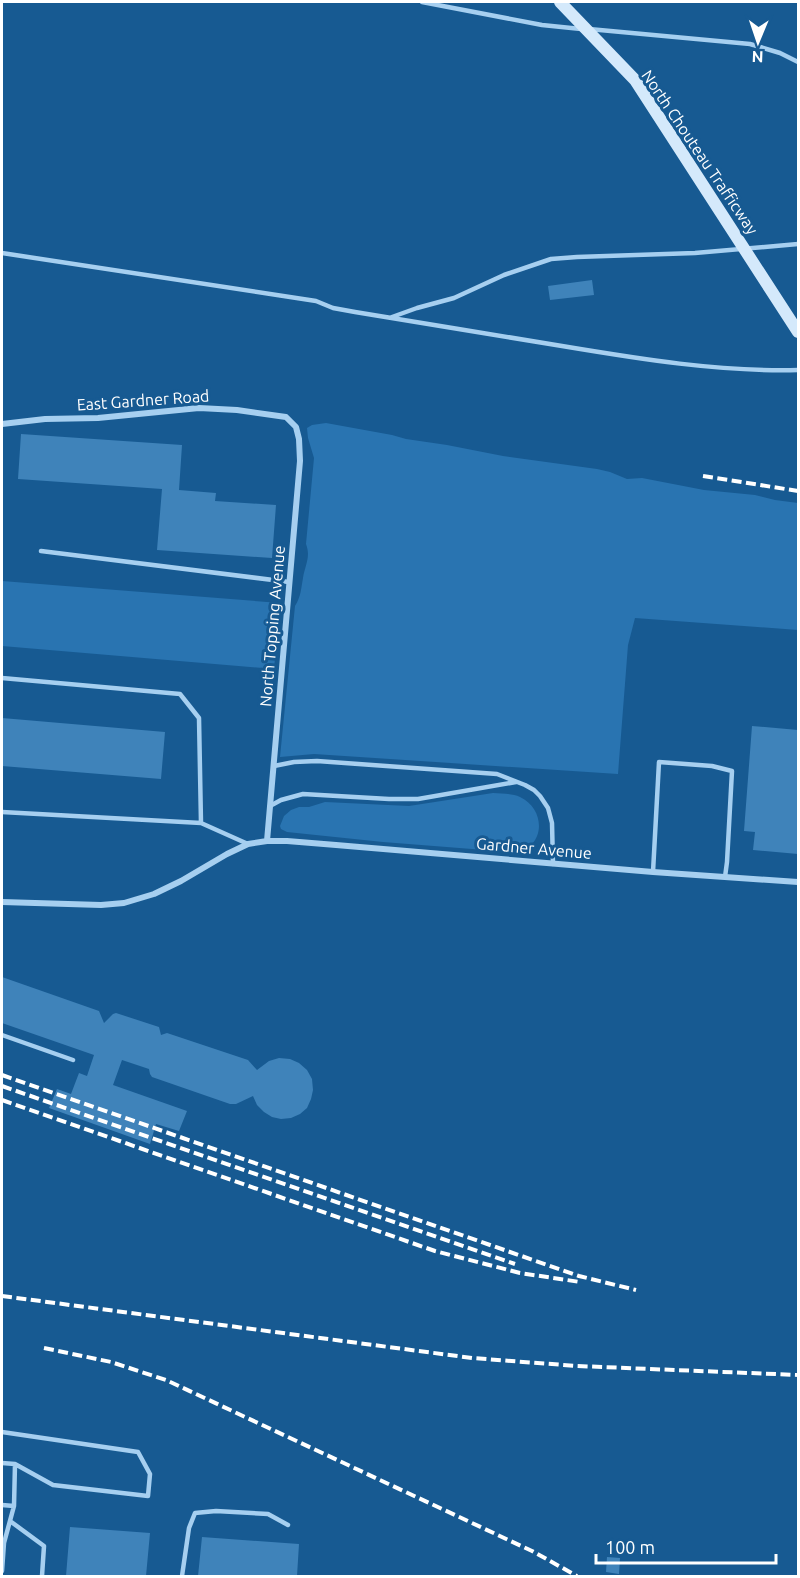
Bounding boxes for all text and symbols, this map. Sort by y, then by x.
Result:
north arrow [728,12,788,72]
text: N [751,48,764,66]
street label: North Chouteau Trafficway [638,66,762,238]
street label: East Gardner Road [76,386,210,414]
street label: North Topping Avenue [256,545,288,707]
street label: Gardner Avenue [476,834,592,862]
scale bar [596,1527,776,1565]
text: 100 m [605,1537,655,1557]

